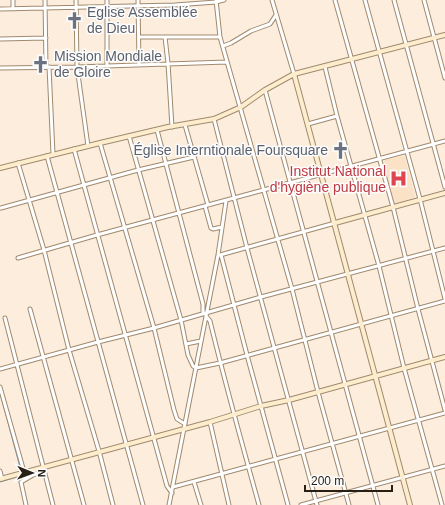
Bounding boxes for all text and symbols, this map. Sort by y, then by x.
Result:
place label: Eglise Assemblée de Dieu [87,4,198,36]
church icon: Eglise Assemblée de Dieu [64,10,84,30]
place label: Mission Mondiale de Gloire [54,48,162,80]
church icon: Mission Mondiale de Gloire [31,54,51,74]
church icon: Église Interntionale Foursquare [331,140,351,160]
place label: Église Interntionale Foursquare [133,142,328,158]
place label: Institut National d'hygiène publique [270,163,386,195]
hospital icon: Institut National d'hygiène publique [389,169,409,189]
north arrow [12,453,52,493]
scale bar [305,467,392,493]
text: N [36,469,48,477]
text: 200 m [311,474,344,488]

